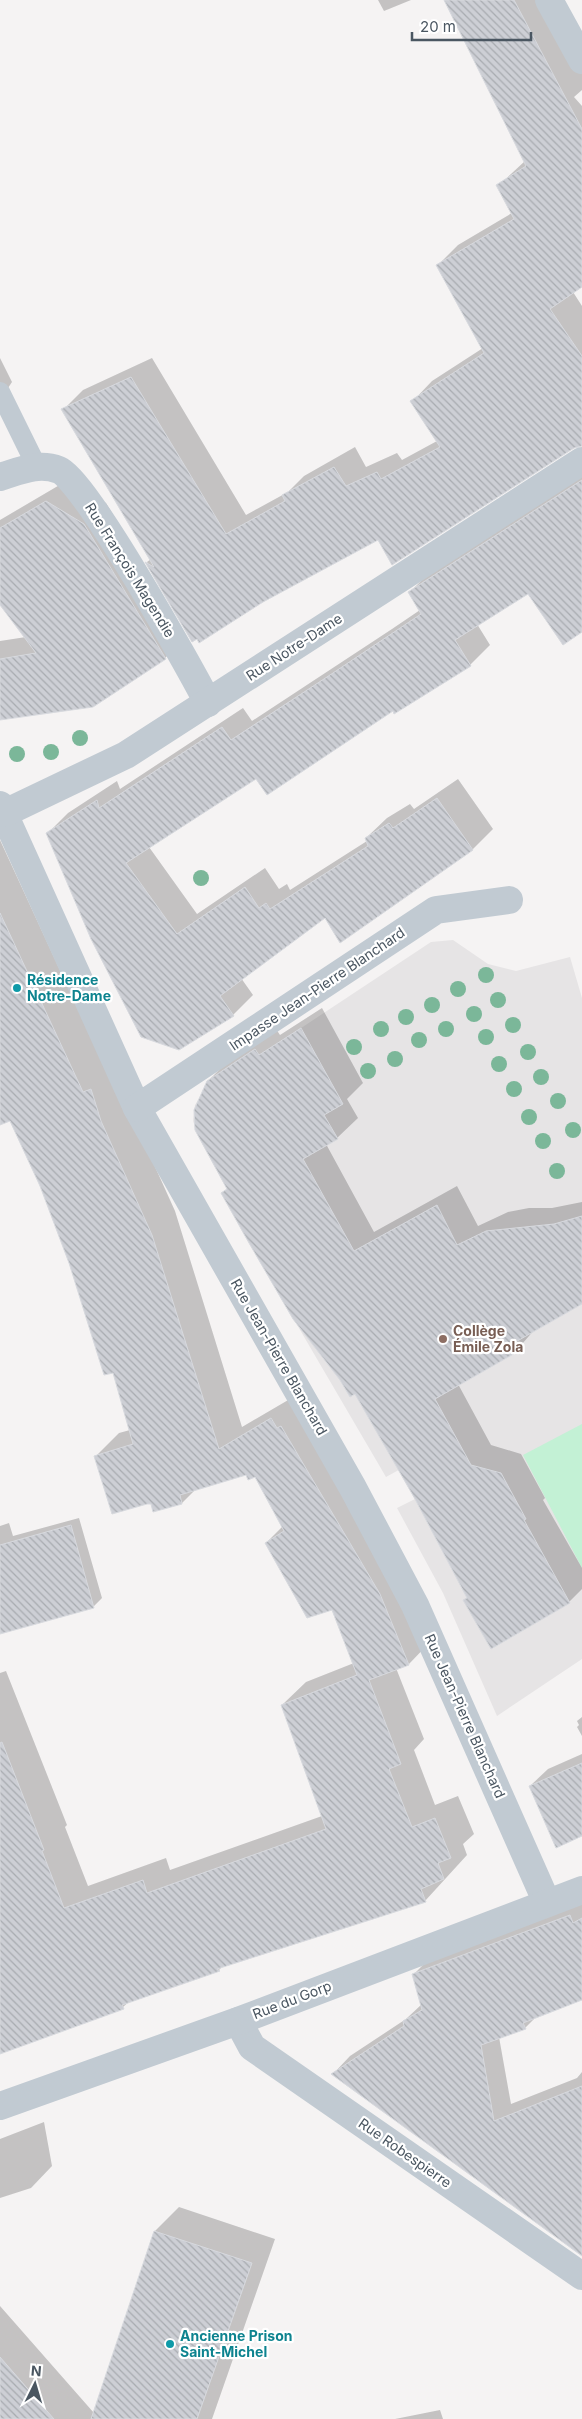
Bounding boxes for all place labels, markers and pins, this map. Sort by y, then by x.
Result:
place label: Résidence Notre-Dame [27,971,111,1004]
marker: Résidence Notre-Dame [11,982,23,994]
place label: Collège Émile Zola [453,1322,523,1355]
marker: Collège Émile Zola [437,1333,449,1345]
place label: Ancienne Prison Saint-Michel [180,2327,292,2360]
marker: Ancienne Prison Saint-Michel [164,2338,176,2350]

